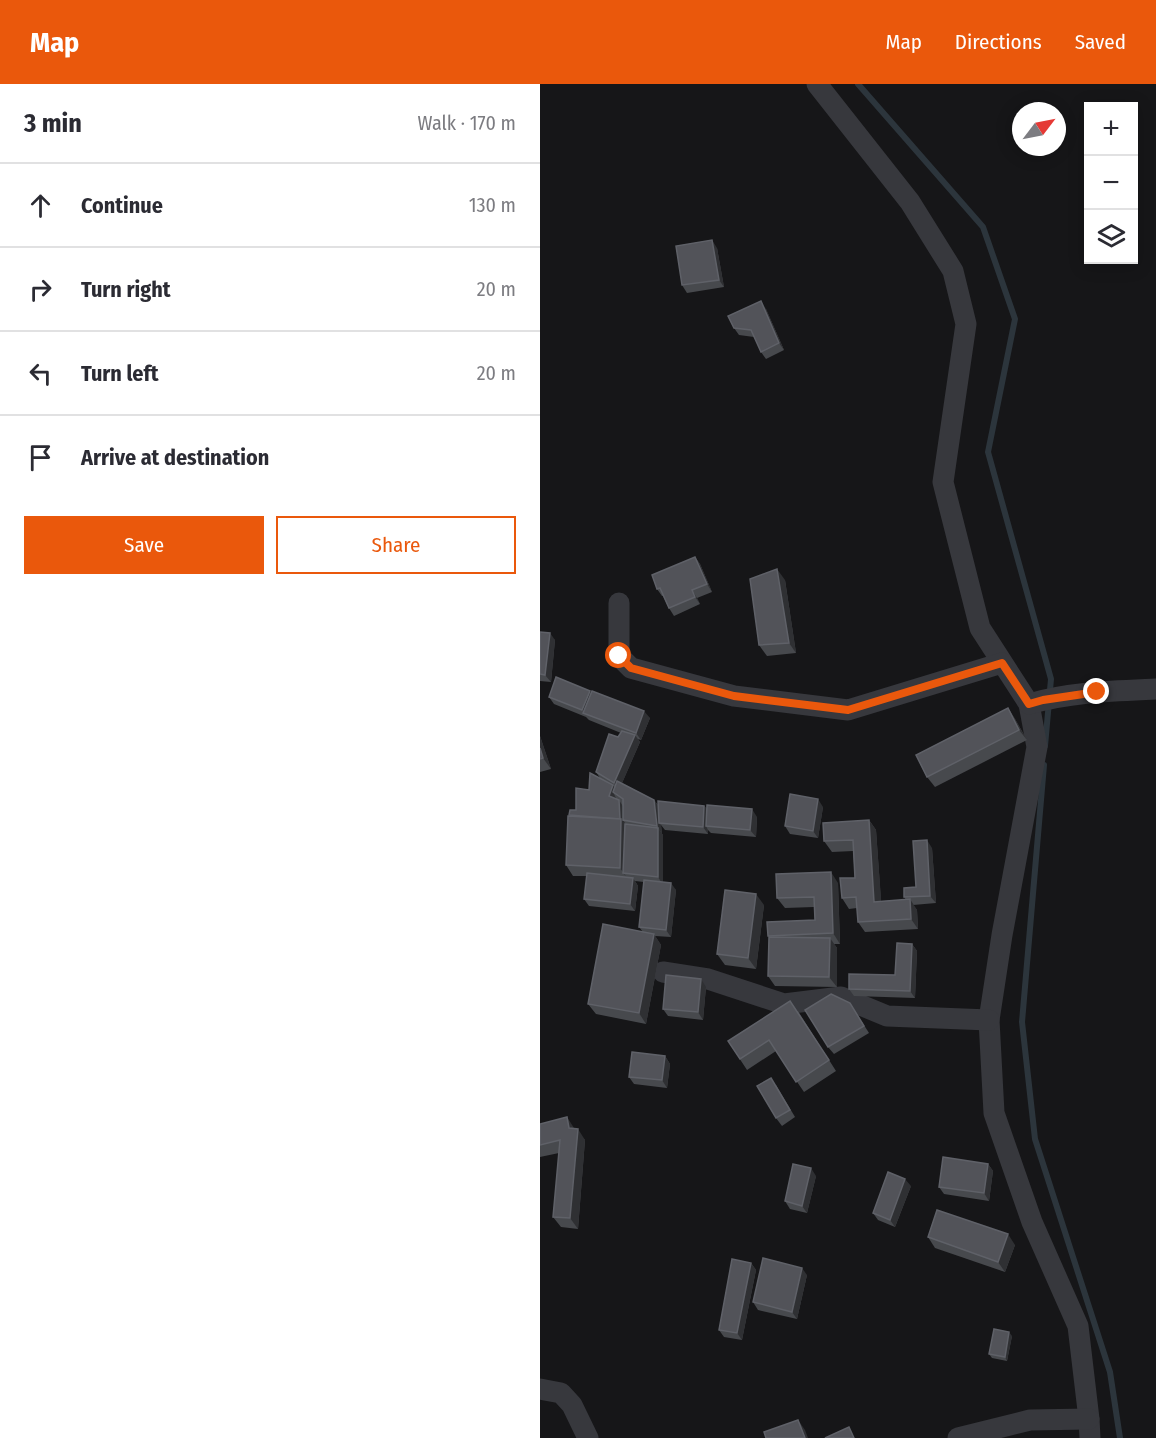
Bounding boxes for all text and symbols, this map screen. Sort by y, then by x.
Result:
text: Map [30,26,79,59]
text: Map [885,29,922,55]
text: Directions [955,29,1042,55]
text: Saved [1075,29,1126,55]
north arrow [1012,102,1066,156]
map controls [1084,102,1138,264]
button: + [1084,102,1138,156]
text: 3 min [24,108,82,139]
text: Walk · 170 m [418,111,516,135]
button: − [1084,156,1138,210]
icon: ahead [24,189,57,222]
text: Continue [81,192,163,219]
text: 130 m [469,193,516,217]
button: layers [1084,210,1138,264]
icon: right [24,273,57,306]
text: Turn right [81,276,170,303]
text: 20 m [477,277,516,301]
icon: left [24,357,57,390]
text: Turn left [81,360,159,387]
text: 20 m [477,361,516,385]
icon: arrive [24,441,57,474]
text: Arrive at destination [81,444,269,471]
button: Save [24,516,264,574]
button: Share [276,516,516,574]
route start [605,642,631,668]
route end [1083,678,1109,704]

